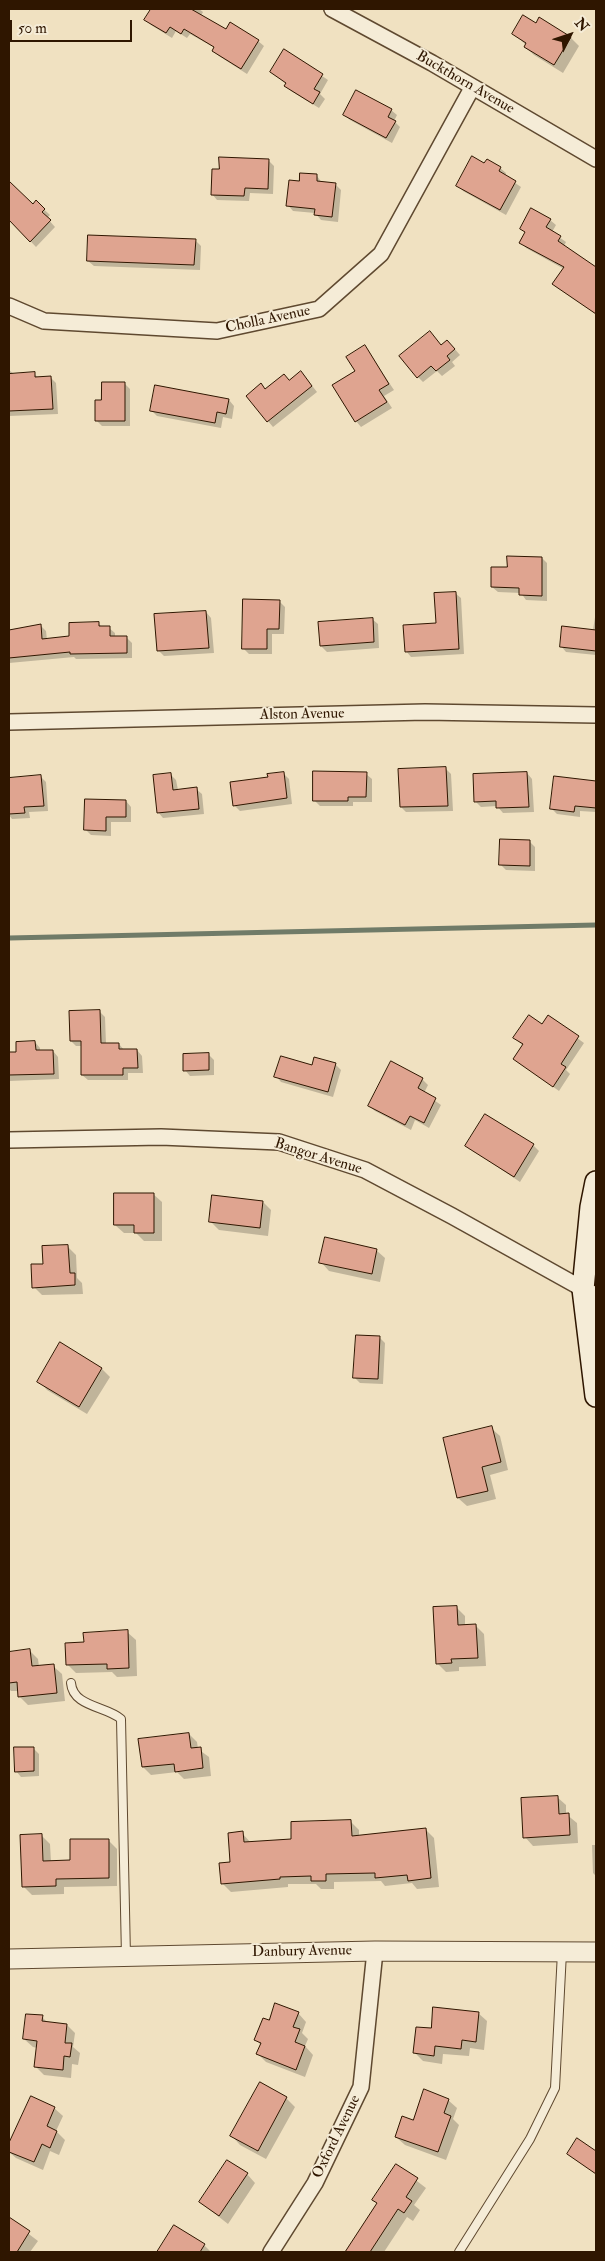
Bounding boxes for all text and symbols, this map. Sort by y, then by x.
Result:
scale bar [12,10,135,42]
north arrow [545,10,595,60]
text: N [571,15,592,35]
text: 50 m [18,19,47,38]
street label: Buckthorn Avenue [413,48,517,118]
street label: Cholla Avenue [224,302,312,338]
street label: Alston Avenue [259,705,345,725]
street label: Bangor Avenue [272,1135,364,1179]
street label: Danbury Avenue [252,1942,352,1962]
street label: Oxford Avenue [309,2092,365,2182]

